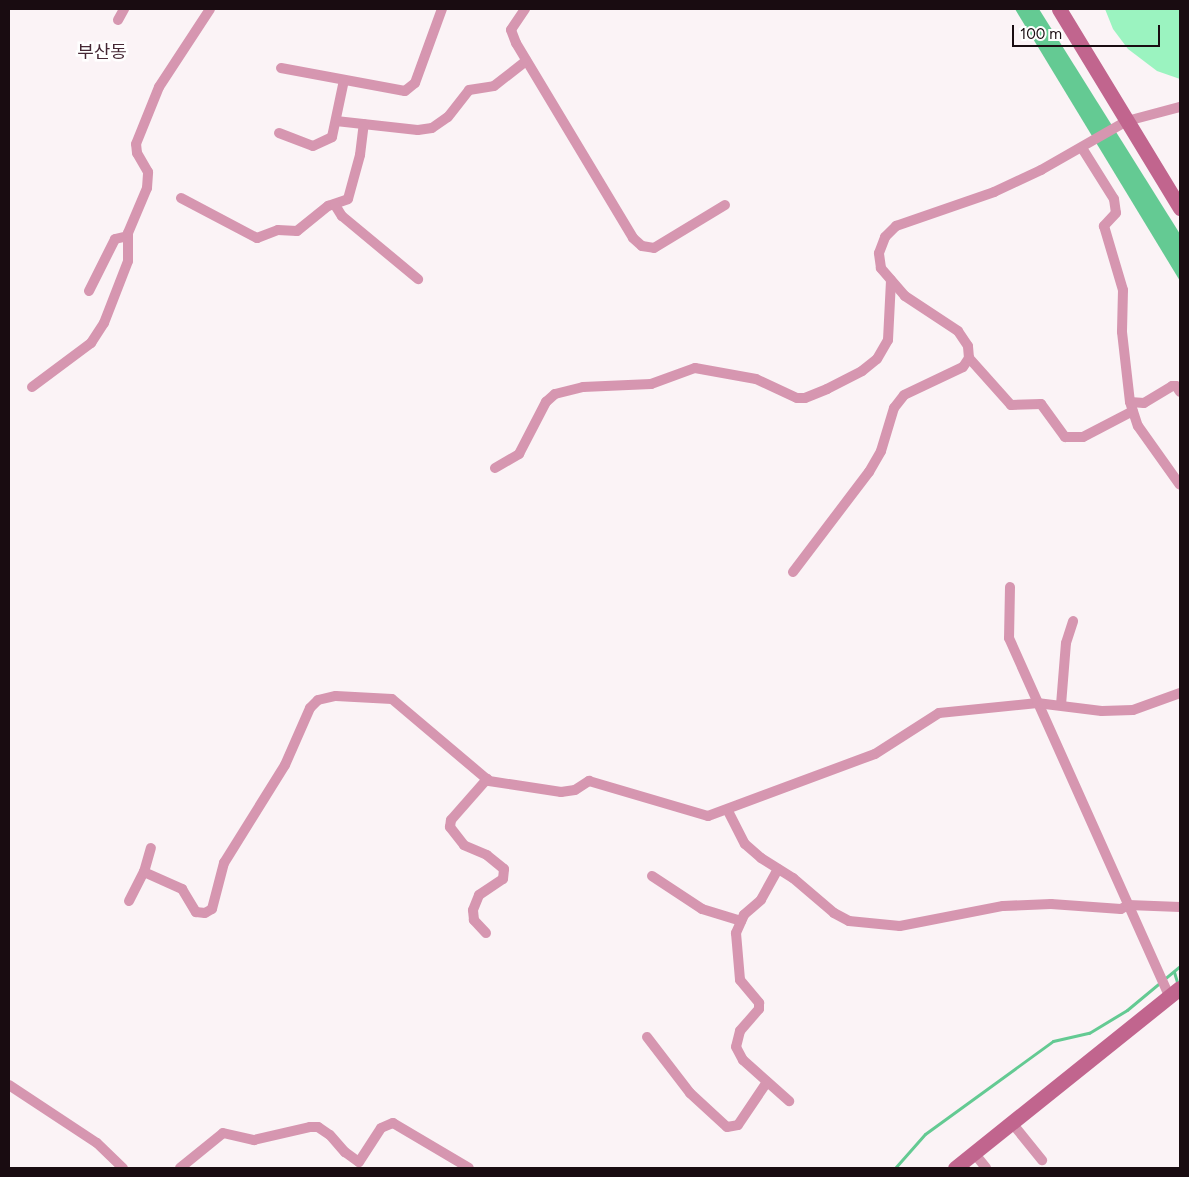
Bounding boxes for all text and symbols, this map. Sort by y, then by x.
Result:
scale bar [1014,15,1162,47]
text: 100 m [1020,25,1062,43]
district label: 부산동 [77,41,127,63]

